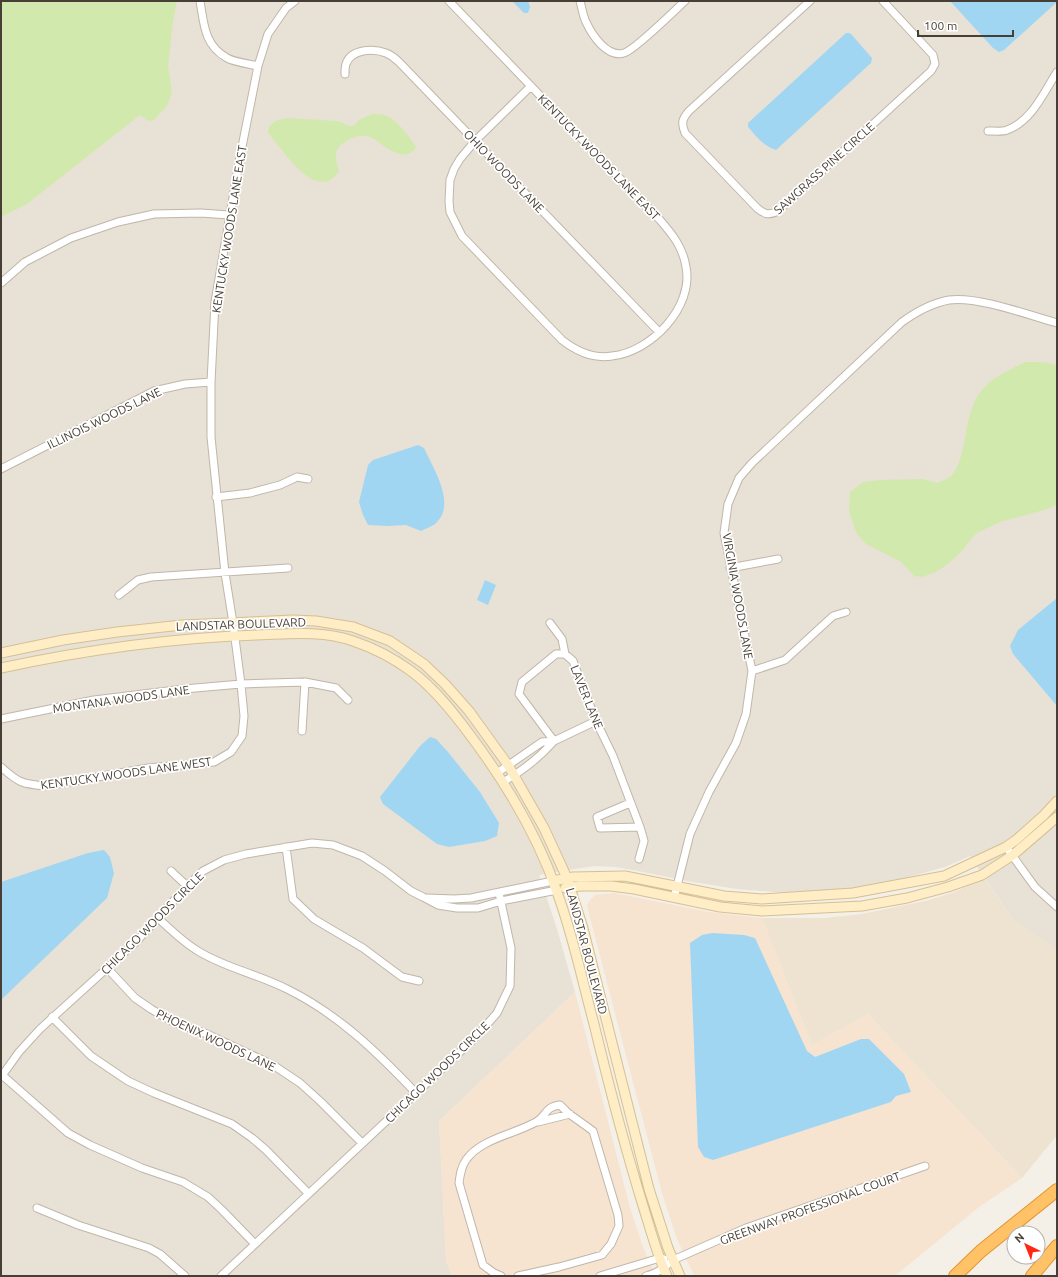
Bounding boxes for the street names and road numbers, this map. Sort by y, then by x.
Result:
street label: KENTUCKY WOODS LANE EAST [535,92,663,223]
street label: SAWGRASS PINE CIRCLE [771,119,877,216]
street label: OHIO WOODS LANE [461,127,547,215]
street label: KENTUCKY WOODS LANE EAST [209,144,249,314]
street label: ILLINOIS WOODS LANE [45,385,163,451]
street label: VIRGINIA WOODS LANE [720,532,756,660]
street label: LANDSTAR BOULEVARD [176,615,306,633]
street label: LAVER LANE [568,663,606,731]
street label: MONTANA WOODS LANE [52,683,190,715]
street label: KENTUCKY WOODS LANE WEST [40,755,213,791]
street label: CHICAGO WOODS CIRCLE [98,869,206,977]
street label: LANDSTAR BOULEVARD [564,886,610,1016]
street label: PHOENIX WOODS LANE [154,1007,278,1073]
street label: CHICAGO WOODS CIRCLE [382,1019,492,1125]
street label: GREENWAY PROFESSIONAL COURT [718,1169,902,1247]

